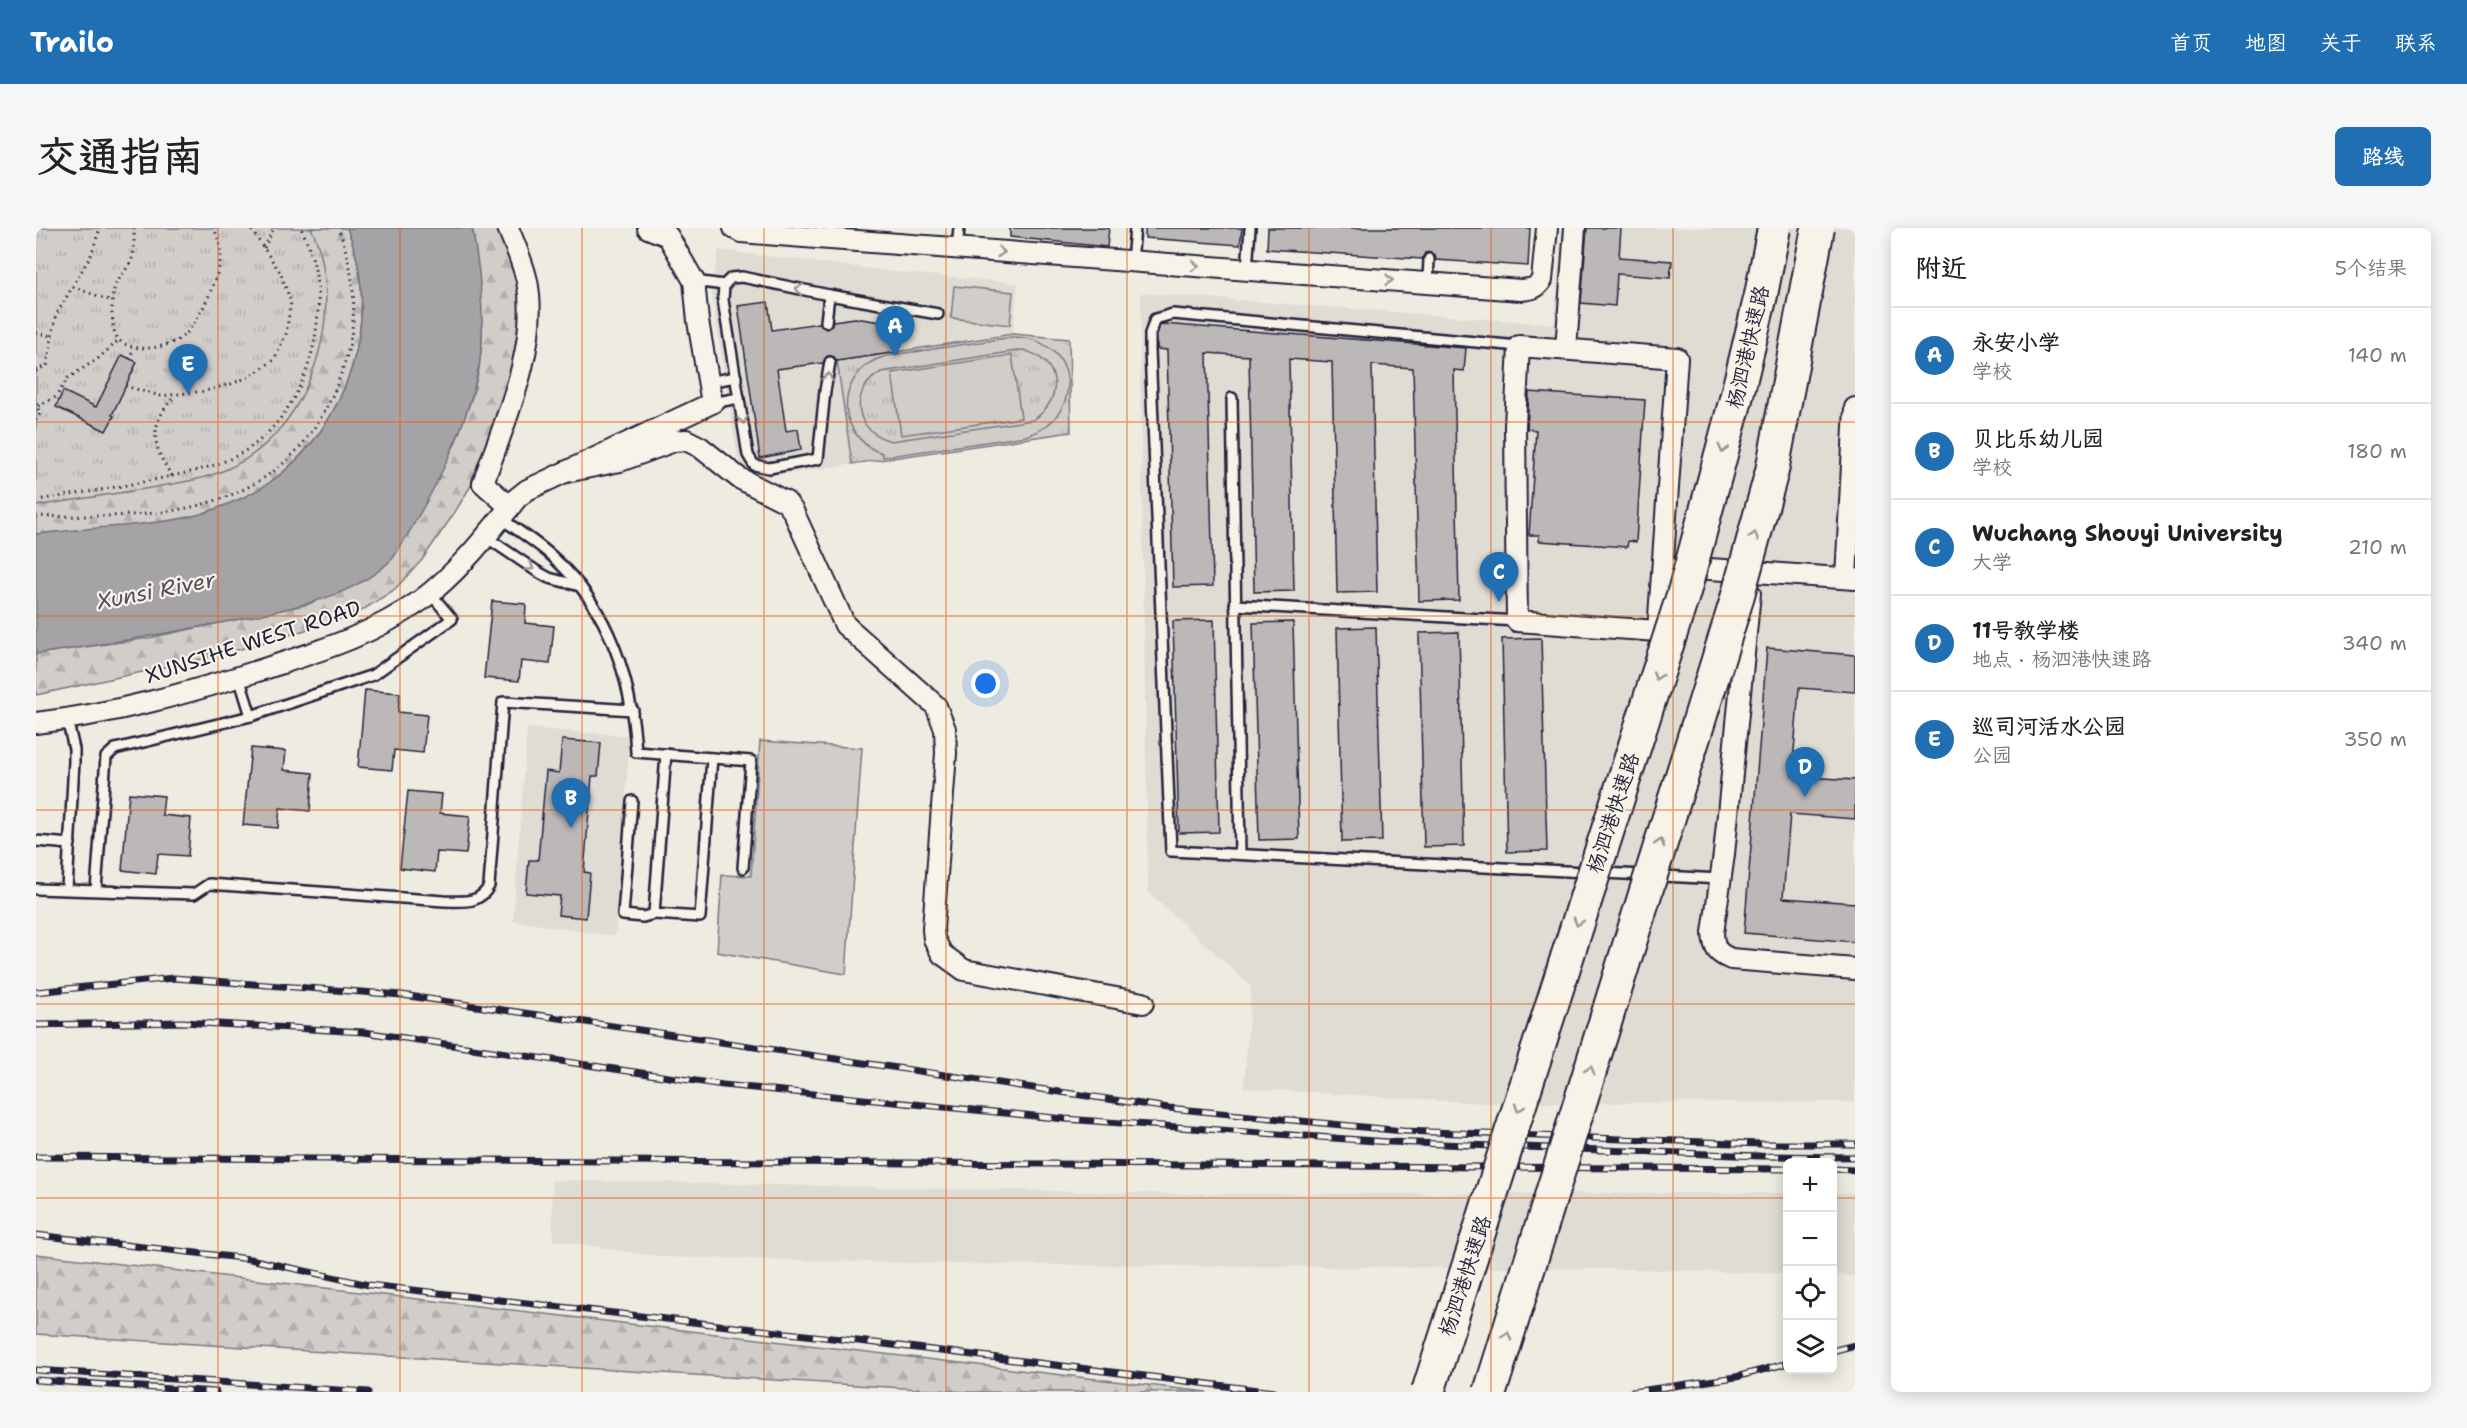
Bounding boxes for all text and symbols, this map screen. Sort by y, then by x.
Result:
text: Trailo [30,23,114,61]
text: 首页 [2170,29,2212,57]
text: 地图 [2245,29,2287,57]
text: 关于 [2320,29,2362,57]
text: 联系 [2395,29,2437,57]
button: 路线 [2335,127,2431,186]
text: 交通指南 [36,128,204,184]
one-way arrow [996,245,1005,258]
text: 附近 [1915,250,1967,285]
text: 5个结果 [2335,255,2407,281]
one-way arrow [1191,259,1200,272]
one-way arrow [1385,274,1394,287]
street label: 杨泗港快速路 [1720,282,1776,412]
one-way arrow [794,283,804,296]
pin: A [876,306,914,356]
text: 永安小学 [1972,328,2060,357]
text: A [1927,342,1942,368]
text: 140 m [2348,342,2407,368]
pin: E [168,344,208,394]
text: 学校 [1972,358,2012,384]
one-way arrow [821,373,834,383]
one-way arrow [736,415,748,425]
text: 贝比乐幼儿园 [1972,424,2104,453]
text: B [1928,438,1941,464]
text: 180 m [2347,438,2407,464]
one-way arrow [1718,443,1730,453]
text: 学校 [1972,454,2012,480]
text: Wuchang Shouyi University [1972,519,2283,548]
one-way arrow [1747,531,1759,542]
text: C [1928,534,1941,560]
text: 210 m [2348,534,2407,560]
text: 大学 [1972,549,2012,575]
pin: C [1480,552,1518,602]
one-way arrow [523,560,534,571]
water label: Xunsi River [93,565,218,616]
street label: XUNSIHE WEST ROAD [142,594,364,690]
text: 11号教学楼 [1972,616,2079,645]
text: D [1927,630,1942,656]
text: 340 m [2342,630,2407,656]
text: 地点 · 杨泗港快速路 [1972,646,2151,672]
your location [971,669,1000,698]
one-way arrow [1652,670,1664,681]
text: 巡司河活水公园 [1972,712,2126,741]
text: E [1928,726,1941,752]
text: 350 m [2343,726,2407,752]
text: 公园 [1972,742,2012,768]
pin: D [1786,748,1824,797]
street label: 杨泗港快速路 [1580,749,1646,877]
pin: B [552,778,590,828]
one-way arrow [1652,838,1665,849]
one-way arrow [1573,916,1585,927]
one-way arrow [1582,1065,1595,1076]
one-way arrow [1514,1102,1526,1113]
map controls [1783,1158,1837,1374]
button: + [1783,1158,1837,1212]
street label: 杨泗港快速路 [1432,1212,1498,1340]
button: − [1783,1212,1837,1266]
button: locate [1783,1266,1837,1320]
button: layers [1783,1320,1837,1374]
one-way arrow [1500,1331,1512,1342]

